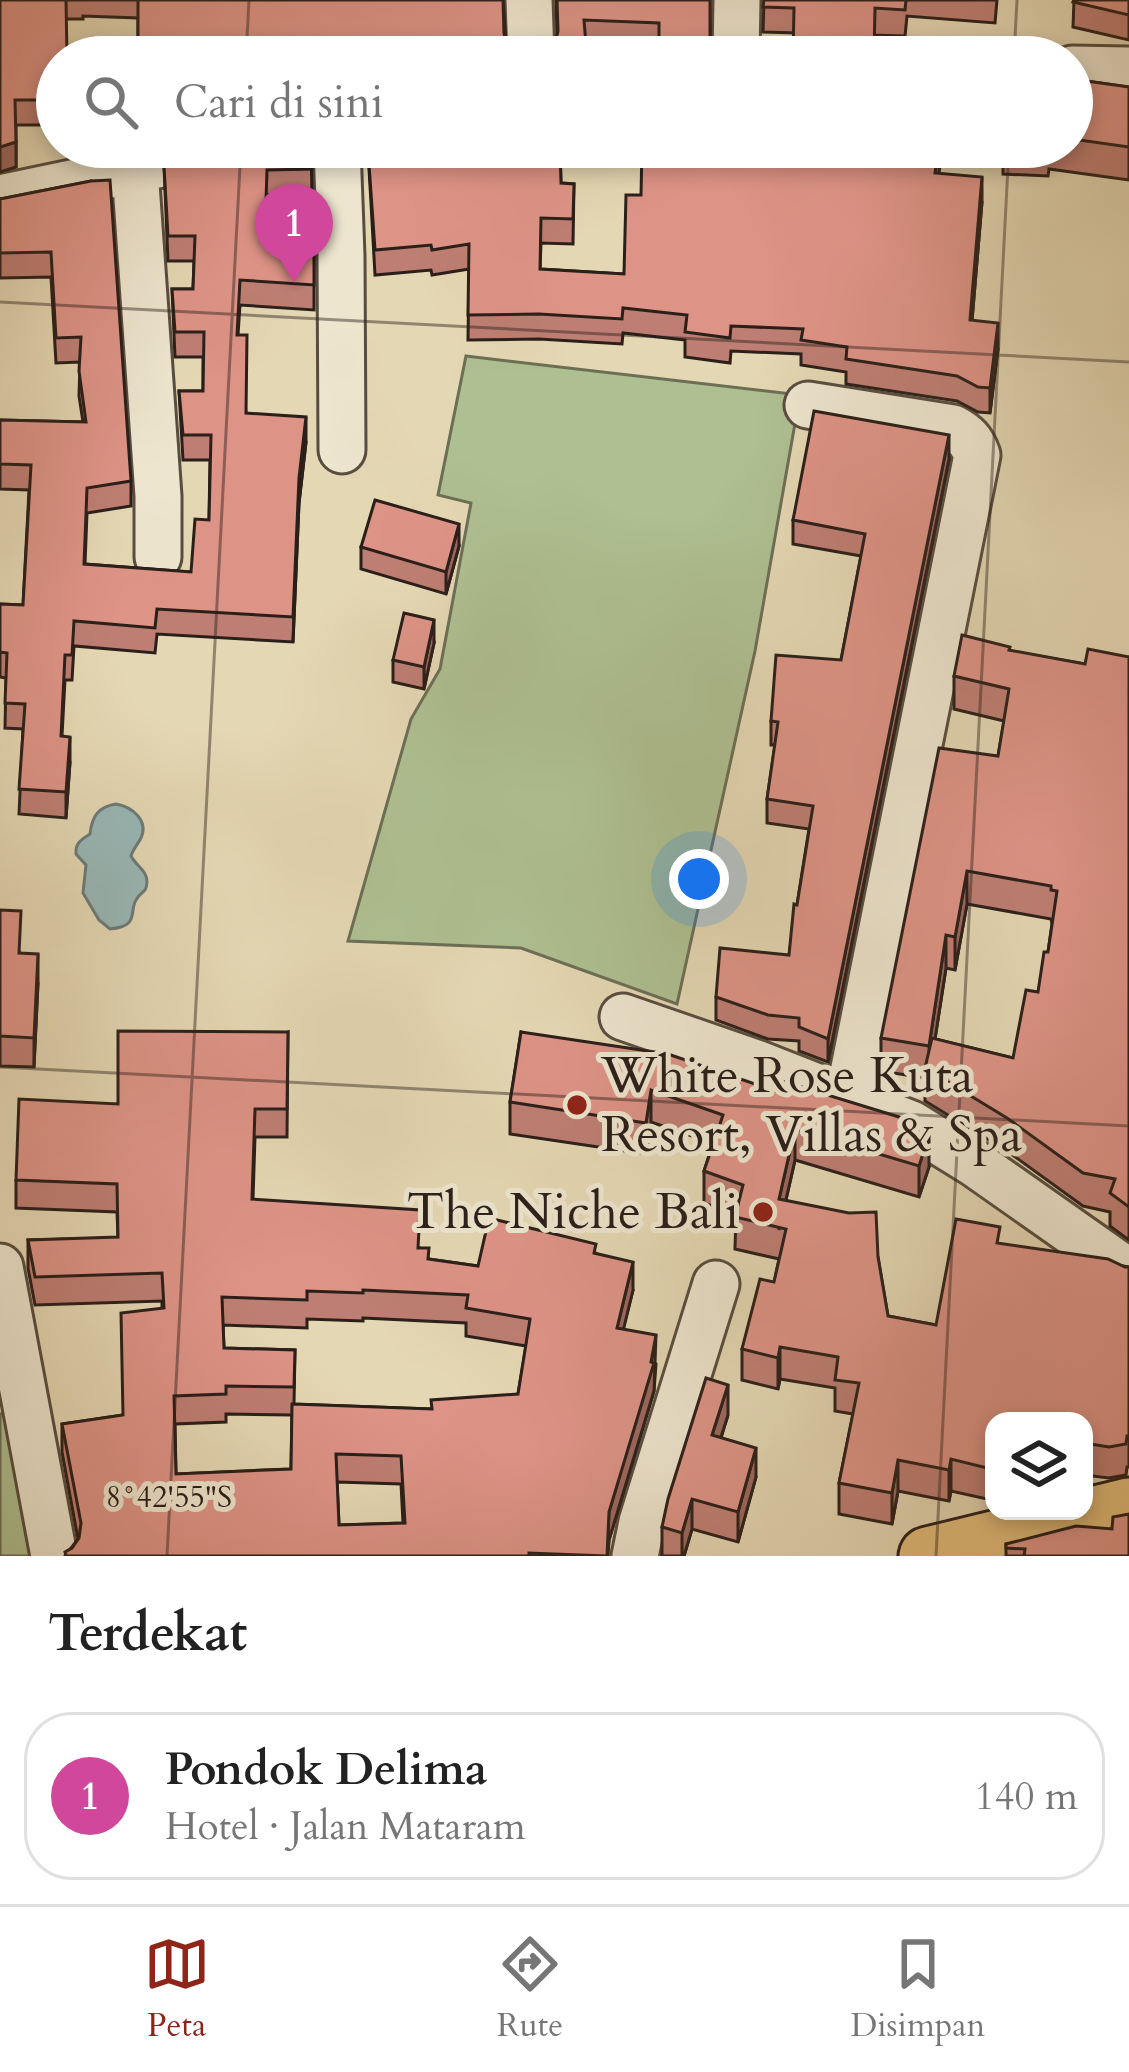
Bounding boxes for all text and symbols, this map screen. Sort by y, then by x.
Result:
search box [36,36,1093,168]
icon: search [78,69,144,135]
text: Cari di sini [174,72,384,133]
pin: 1 [255,184,333,283]
your location [669,849,729,909]
place label: White Rose Kuta Resort, Villas & Spa [600,1041,1022,1170]
marker: White Rose Kuta Resort, Villas & Spa [564,1092,590,1118]
place label: The Niche Bali [407,1177,739,1247]
marker: The Niche Bali [750,1199,776,1225]
map controls [985,1412,1093,1520]
button: layers [985,1412,1093,1520]
text: 8°42'55"S [106,1477,232,1518]
text: Terdekat [48,1599,247,1669]
text: Pondok Delima [165,1739,487,1800]
text: 1 [80,1770,100,1823]
text: 140 m [975,1770,1078,1823]
text: Hotel · Jalan Mataram [165,1800,526,1853]
tab: Peta [144,1931,210,2048]
tab: Rute [497,1931,563,2048]
tab: Disimpan [850,1931,985,2048]

